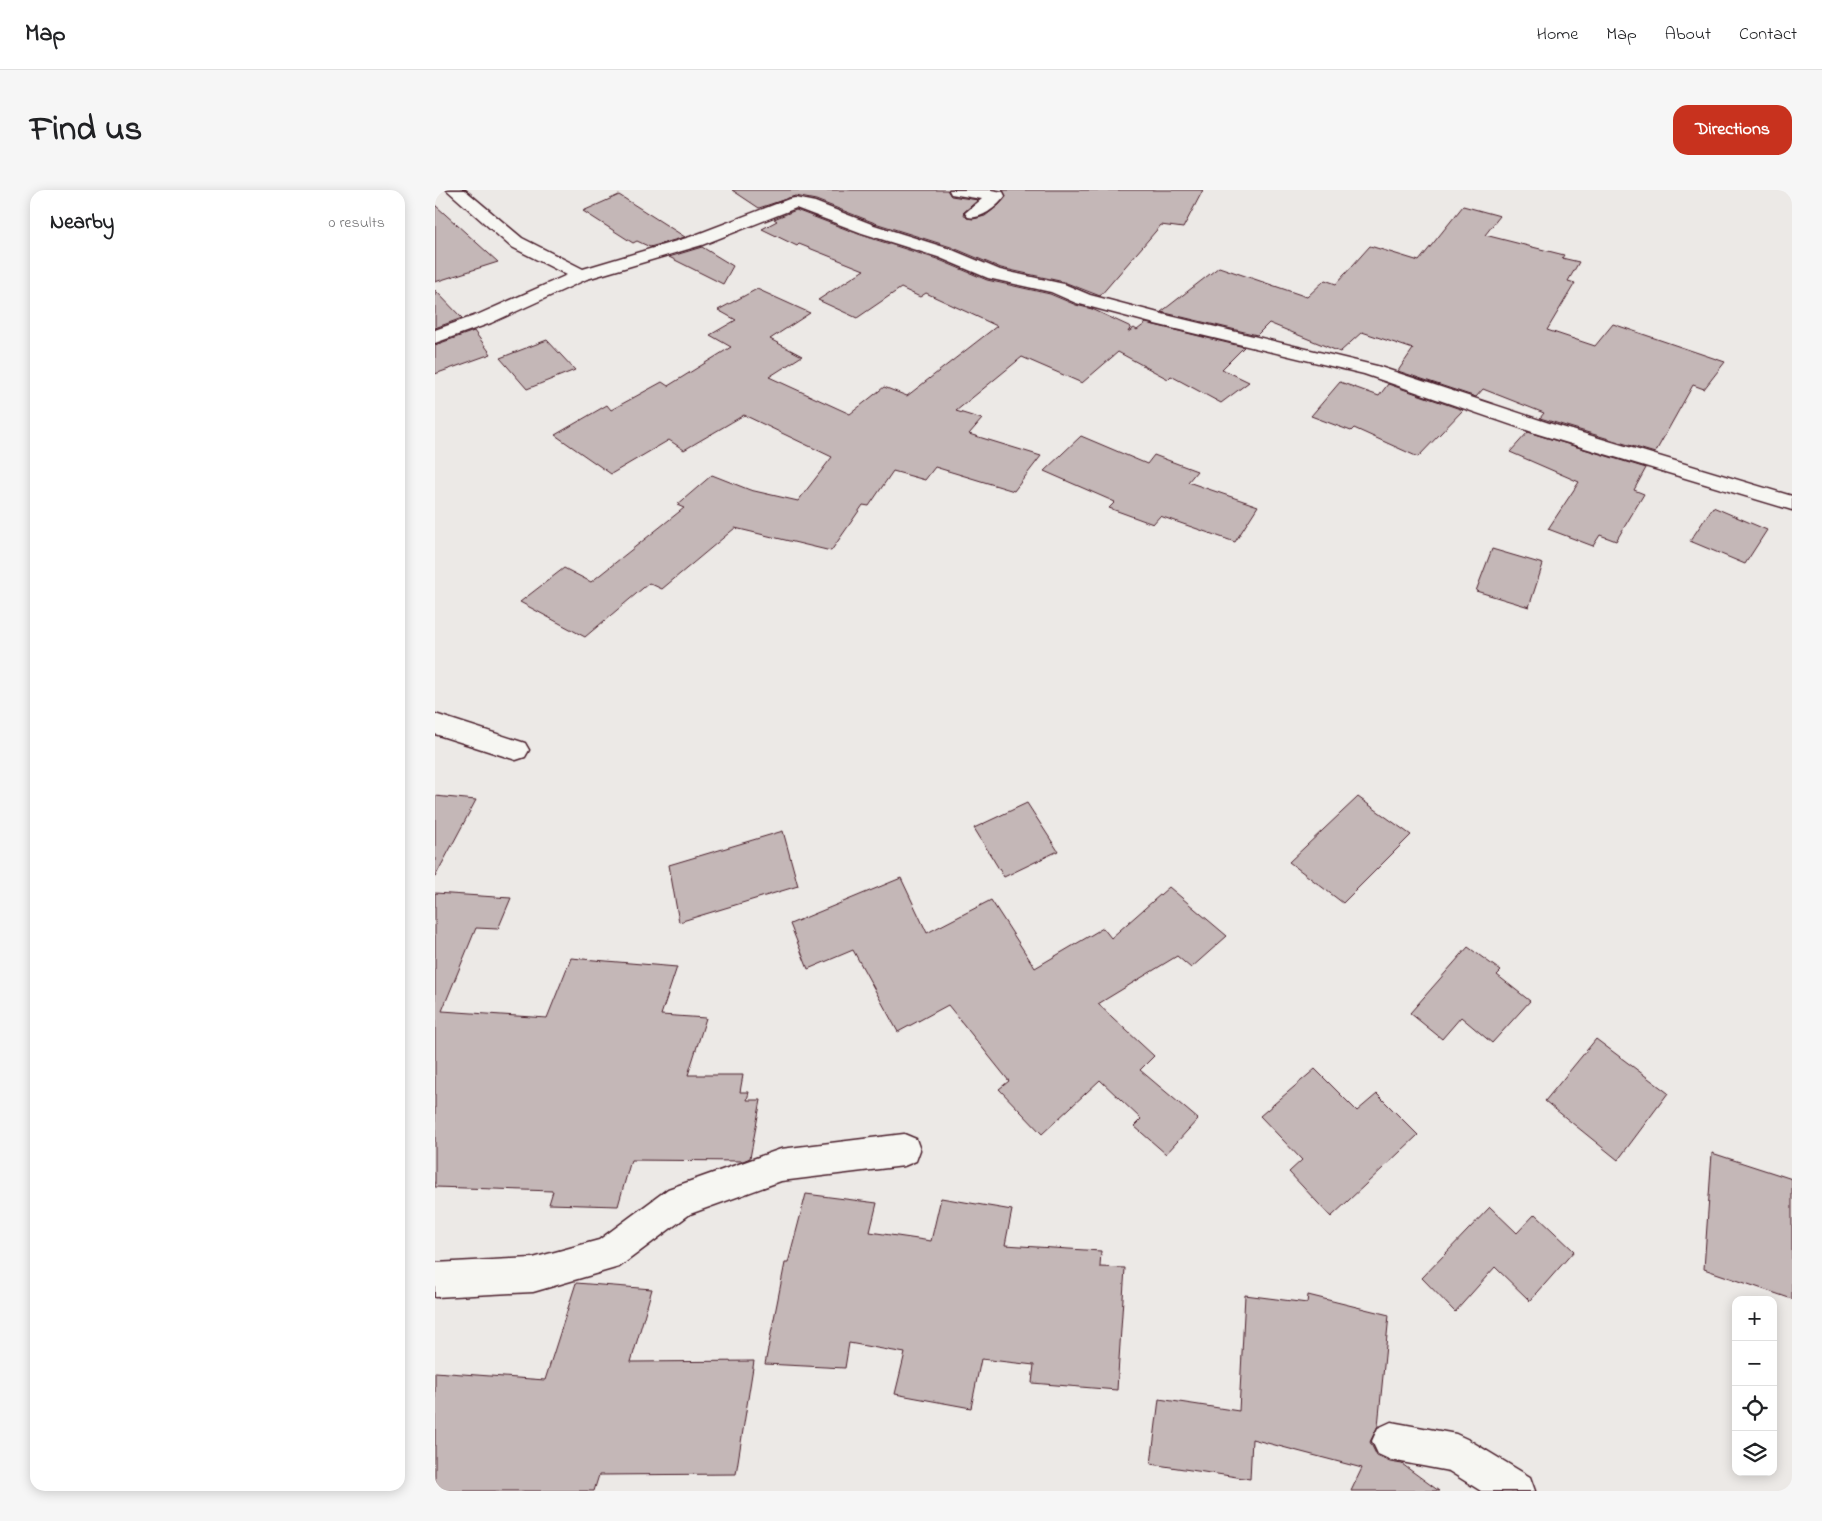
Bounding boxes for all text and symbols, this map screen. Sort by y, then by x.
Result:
text: Map [25,17,66,52]
text: Home [1537,22,1578,48]
text: Map [1606,22,1637,48]
text: About [1665,22,1711,48]
text: Contact [1739,22,1797,48]
text: Find us [30,105,142,156]
button: Directions [1673,105,1792,155]
text: Nearby [50,208,114,238]
text: 0 results [329,211,385,235]
map controls [1732,1296,1777,1476]
button: + [1732,1296,1777,1341]
button: − [1732,1341,1777,1386]
button: locate [1732,1386,1777,1431]
button: layers [1732,1431,1777,1476]

